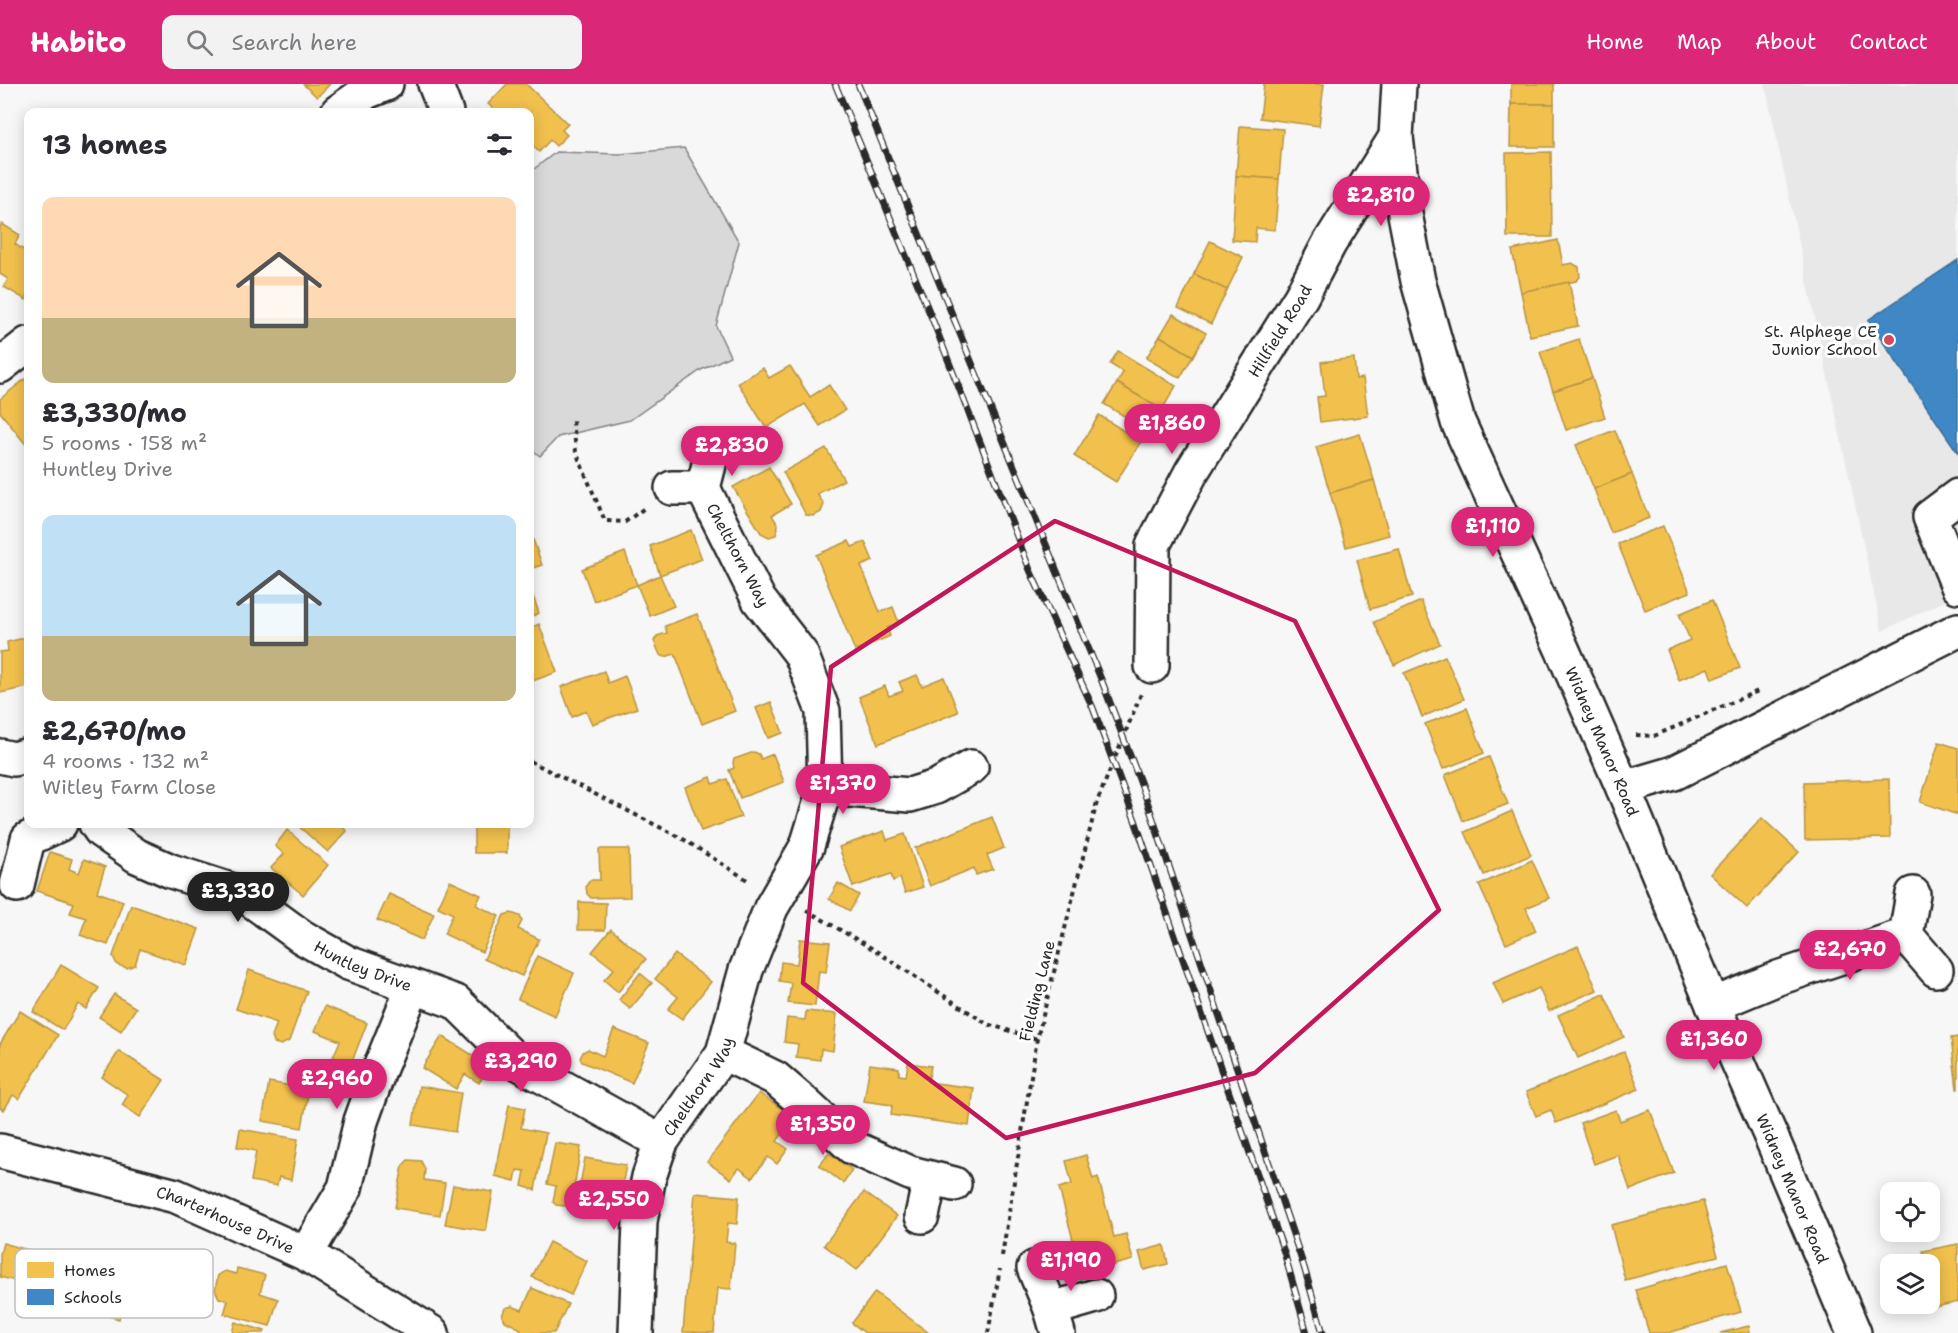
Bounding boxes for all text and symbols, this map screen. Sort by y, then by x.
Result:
search box [162,15,582,69]
text: Habito [30,23,126,61]
icon: search [183,26,216,59]
text: Search here [231,28,357,57]
text: Home [1586,28,1644,56]
text: Map [1677,28,1722,56]
text: About [1755,28,1816,56]
text: Contact [1849,28,1928,56]
text: 13 homes [42,127,168,162]
icon: filters [483,128,516,161]
pin: £2,810 [1332,176,1430,227]
text: £2,810 [1347,182,1415,208]
icon: home [225,236,333,344]
street label: Hillfield Road [1243,281,1316,381]
place label: St. Alphege CE Junior School [1764,321,1877,360]
marker: St. Alphege CE Junior School [1882,333,1896,347]
text: £3,330/mo [42,395,187,430]
pin: £1,860 [1123,404,1221,455]
text: £1,860 [1138,410,1206,436]
pin: £2,830 [683,426,781,477]
text: 5 rooms · 158 m² [42,430,207,456]
text: £2,830 [695,432,769,458]
text: Huntley Drive [42,456,173,482]
street label: Chelthorn Way [702,499,774,611]
pin: £1,110 [1444,507,1542,558]
text: £1,110 [1465,513,1521,539]
icon: home [225,554,333,662]
street label: Widney Manor Road [1561,663,1644,819]
text: £2,670/mo [42,713,186,748]
text: 4 rooms · 132 m² [42,748,209,774]
pin: £1,370 [794,764,892,815]
text: £1,370 [810,770,876,796]
text: Witley Farm Close [42,774,216,800]
pin: £3,330 [189,872,287,923]
text: £3,330 [201,878,275,904]
pin: £2,670 [1801,930,1899,981]
street label: Huntley Drive [310,935,415,996]
text: £2,670 [1813,936,1887,962]
street label: Fielding Lane [1014,938,1060,1044]
pin: £1,360 [1665,1020,1763,1071]
text: £1,360 [1680,1026,1748,1052]
street label: Chelthorn Way [658,1035,737,1140]
pin: £3,290 [472,1042,570,1093]
text: £3,290 [484,1048,558,1074]
pin: £2,960 [288,1059,386,1110]
text: £2,960 [301,1065,373,1091]
pin: £1,350 [774,1105,872,1156]
street label: Widney Manor Road [1752,1110,1834,1267]
text: £1,350 [790,1111,856,1137]
pin: £2,550 [565,1180,663,1231]
street label: Charterhouse Drive [154,1181,298,1258]
map controls [1880,1182,1940,1314]
button: locate [1880,1182,1940,1242]
text: £2,550 [578,1186,650,1212]
pin: £1,190 [1022,1241,1120,1292]
text: £1,190 [1041,1247,1101,1273]
legend [15,1249,213,1318]
button: layers [1880,1254,1940,1314]
text: Homes [64,1260,116,1281]
text: Schools [64,1287,122,1308]

